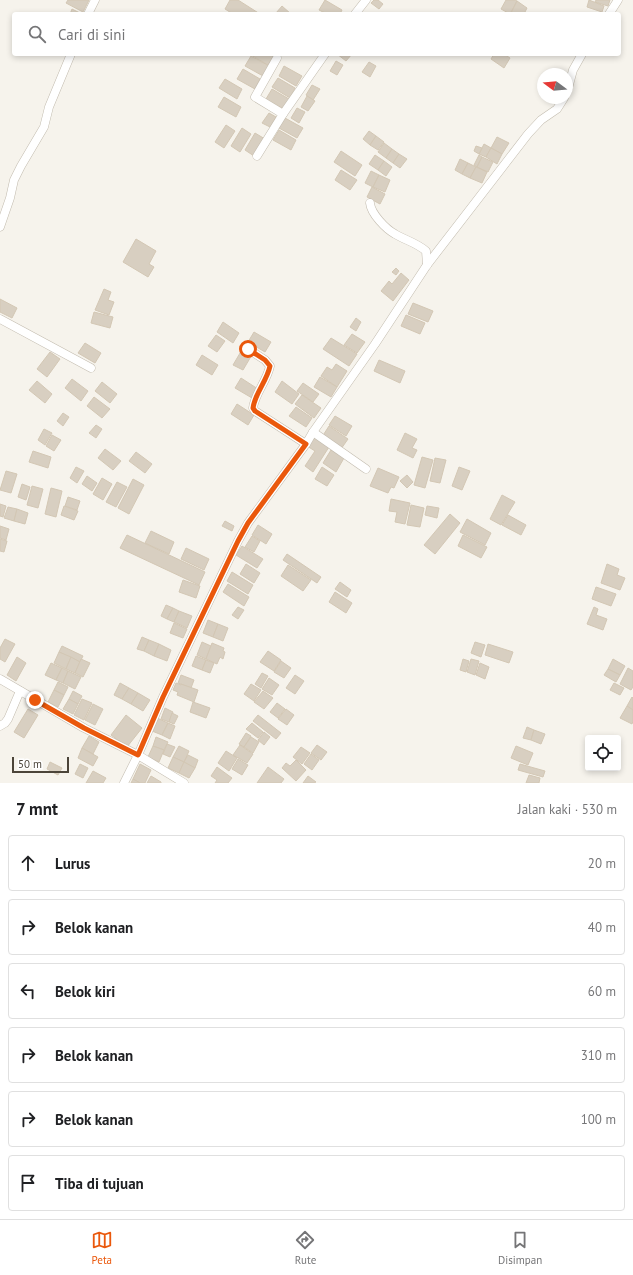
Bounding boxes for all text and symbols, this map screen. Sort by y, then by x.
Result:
search box [12,12,621,56]
icon: search [26,23,48,45]
text: Cari di sini [58,25,126,44]
north arrow [537,68,573,104]
route start [239,340,257,358]
route end [26,691,44,709]
map controls [585,735,621,771]
button: locate [585,735,621,771]
scale bar [12,755,69,774]
text: 50 m [18,757,42,771]
text: 7 mnt [16,798,58,820]
text: Jalan kaki · 530 m [518,801,617,818]
icon: ahead [17,852,39,874]
text: Lurus [55,854,90,873]
text: 20 m [588,855,616,872]
icon: right [17,916,39,938]
text: Belok kanan [55,918,133,937]
text: 40 m [588,919,616,936]
icon: left [17,980,39,1002]
text: Belok kiri [55,982,115,1001]
text: 60 m [588,983,616,1000]
icon: right [17,1044,39,1066]
text: Belok kanan [55,1046,133,1065]
text: 310 m [581,1047,616,1064]
icon: right [17,1108,39,1130]
text: Belok kanan [55,1110,133,1129]
text: 100 m [581,1111,616,1128]
icon: arrive [17,1172,39,1194]
text: Tiba di tujuan [55,1174,144,1193]
tab: Peta [91,1229,113,1267]
tab: Rute [294,1229,316,1267]
tab: Disimpan [498,1229,542,1267]

